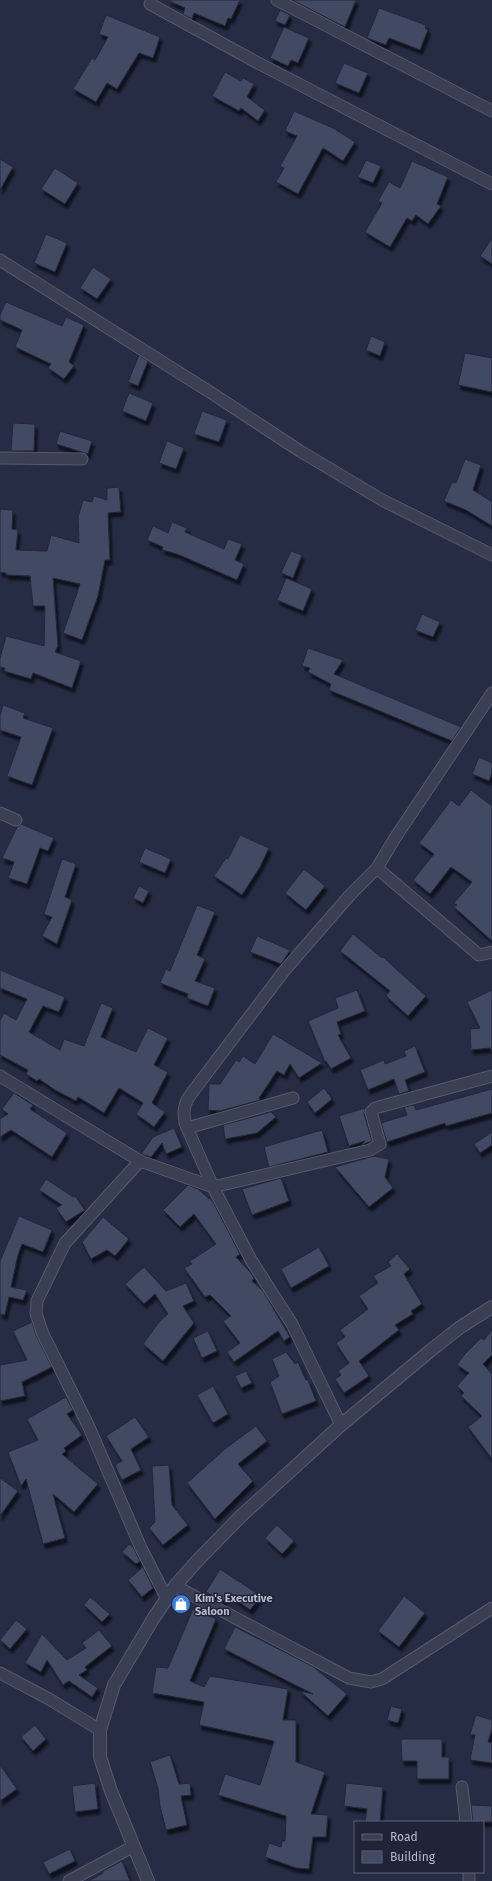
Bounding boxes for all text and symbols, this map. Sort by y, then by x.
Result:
place label: Kim's Executive Saloon [195,1592,272,1618]
shop icon: Kim's Executive Saloon [170,1593,192,1615]
legend [354,1821,484,1873]
text: Road [390,1830,418,1844]
text: Building [390,1850,436,1864]

